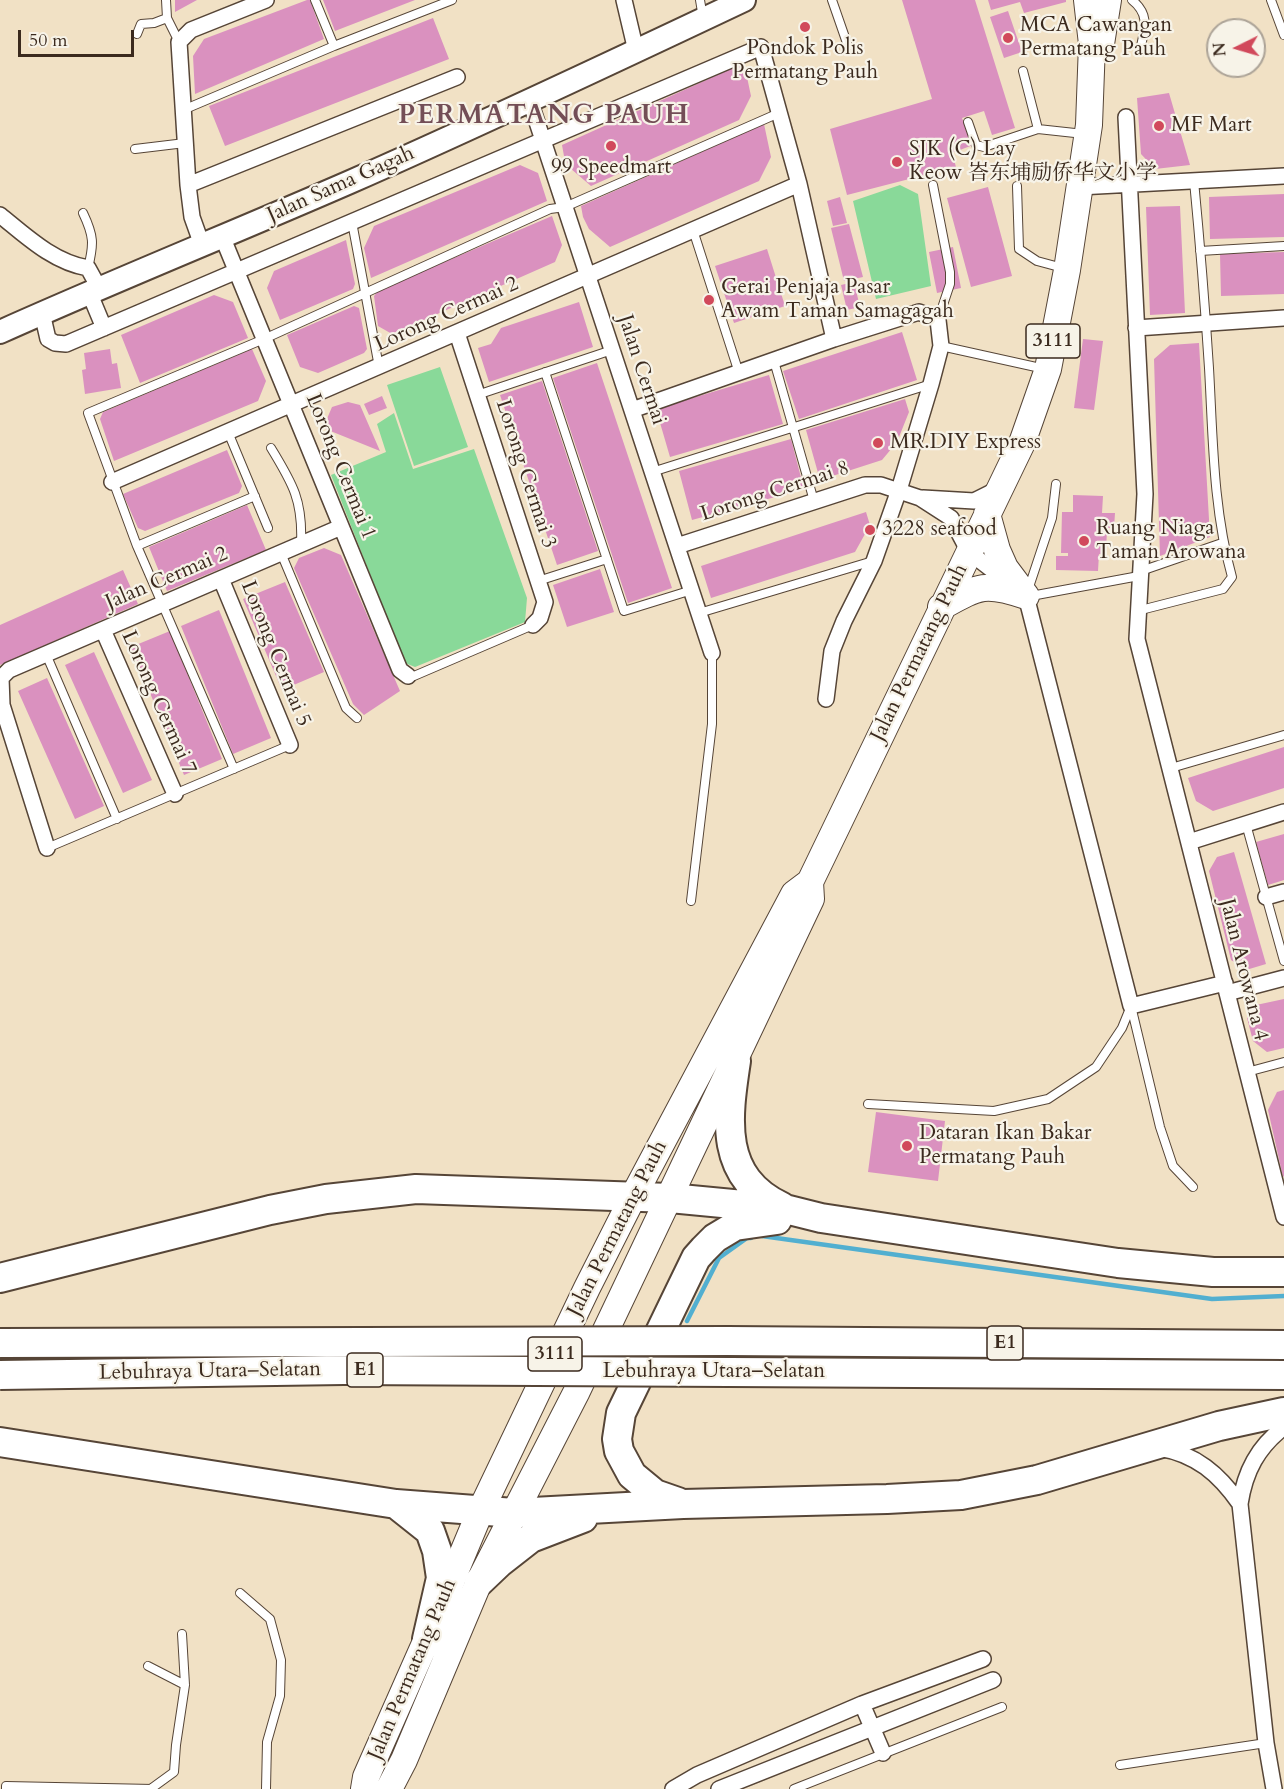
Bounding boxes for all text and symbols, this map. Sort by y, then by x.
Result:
place label: MCA Cawangan Permatang Pauh [1020,13,1172,63]
scale bar [21,18,136,56]
north arrow [1206,18,1266,78]
marker: Pondok Polis Permatang Pauh [798,20,812,34]
text: 50 m [29,28,68,53]
marker: MCA Cawangan Permatang Pauh [1001,31,1015,45]
place label: Pondok Polis Permatang Pauh [732,36,878,86]
text: N [1208,42,1232,57]
district label: PERMATANG PAUH [398,101,690,133]
place label: MF Mart [1171,113,1252,139]
marker: MF Mart [1152,119,1166,133]
place label: SJK (C) Lay Keow 峇东埔励侨华文小学 [909,137,1157,187]
marker: 99 Speedmart [604,139,618,153]
street label: Jalan Sama Gagah [264,141,418,229]
place label: 99 Speedmart [551,155,671,181]
marker: SJK (C) Lay Keow 峇东埔励侨华文小学 [890,155,904,169]
street label: Lorong Cermai 2 [371,272,523,358]
place label: Gerai Penjaja Pasar Awam Taman Samagagah [721,275,954,325]
marker: Gerai Penjaja Pasar Awam Taman Samagagah [702,293,716,307]
street label: Jalan Cermai [611,312,671,428]
road number: 3111 [1026,324,1080,358]
street label: Lorong Cermai 1 [299,391,381,543]
street label: Lorong Cermai 3 [489,396,561,552]
place label: MR.DIY Express [890,430,1041,456]
marker: MR.DIY Express [871,436,885,450]
street label: Lorong Cermai 8 [697,456,853,528]
place label: Ruang Niaga Taman Arowana [1096,516,1246,566]
place label: 3228 seafood [882,517,997,543]
marker: 3228 seafood [863,523,877,537]
marker: Ruang Niaga Taman Arowana [1077,534,1091,548]
street label: Jalan Cermai 2 [102,542,232,616]
street label: Jalan Permatang Pauh [866,560,974,746]
street label: Lorong Cermai 5 [234,578,316,730]
street label: Lorong Cermai 7 [115,627,201,779]
street label: Jalan Arowana 4 [1213,896,1273,1044]
place label: Dataran Ikan Bakar Permatang Pauh [919,1121,1092,1171]
street label: Jalan Permatang Pauh [563,1137,673,1321]
marker: Dataran Ikan Bakar Permatang Pauh [900,1139,914,1153]
road number: E1 [987,1326,1023,1360]
road number: 3111 [528,1337,582,1371]
road number: E1 [347,1353,383,1387]
street label: Lebuhraya Utara–Selatan [99,1357,321,1387]
street label: Lebuhraya Utara–Selatan [603,1359,825,1385]
street label: Jalan Permatang Pauh [363,1576,463,1764]

